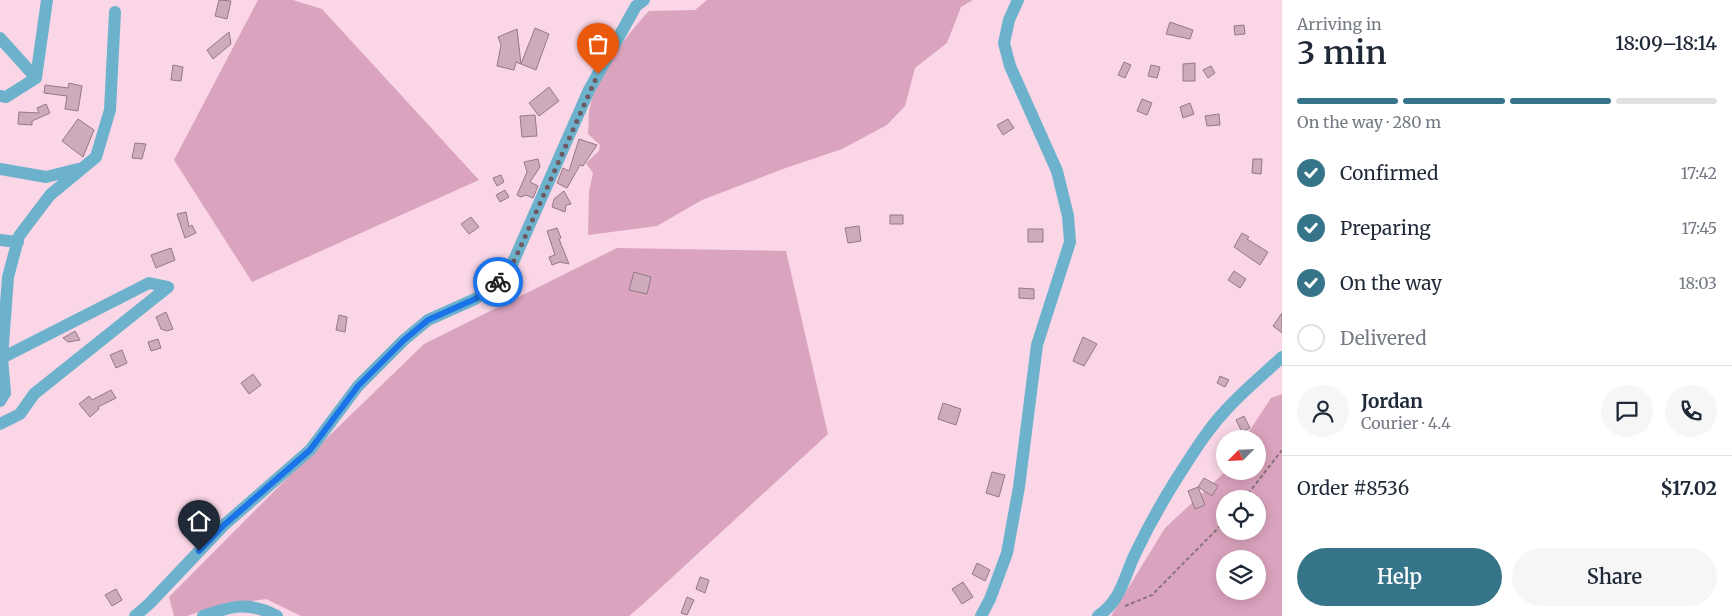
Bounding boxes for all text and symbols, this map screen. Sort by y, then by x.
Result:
text: Arriving in [1297,14,1382,34]
pin [577,23,619,74]
icon: bag [584,30,612,58]
text: 18:09–18:14 [1615,31,1717,55]
text: 3 min [1297,33,1387,73]
text: On the way · 280 m [1297,112,1441,132]
icon: check [1297,159,1325,187]
text: Confirmed [1340,161,1438,185]
text: 17:42 [1681,163,1717,183]
icon: check [1297,214,1325,242]
text: Preparing [1340,216,1431,240]
text: 17:45 [1681,218,1717,238]
courier [473,257,523,307]
icon: bike [484,268,512,296]
icon: check [1297,269,1325,297]
text: On the way [1340,271,1442,295]
text: 18:03 [1679,273,1717,293]
text: Delivered [1340,326,1427,350]
button: person [1297,385,1349,437]
button: chat [1601,385,1653,437]
button: phone [1665,385,1717,437]
text: Jordan [1361,389,1423,413]
text: Courier · 4.4 [1361,413,1451,433]
north arrow [1216,430,1266,480]
map controls [1216,430,1266,600]
text: Order #8536 [1297,476,1409,500]
text: $17.02 [1660,476,1717,500]
button: locate [1216,490,1266,540]
pin [178,500,220,551]
icon: home [185,507,213,535]
button: Help [1297,548,1502,606]
button: Share [1512,548,1717,606]
button: layers [1216,550,1266,600]

